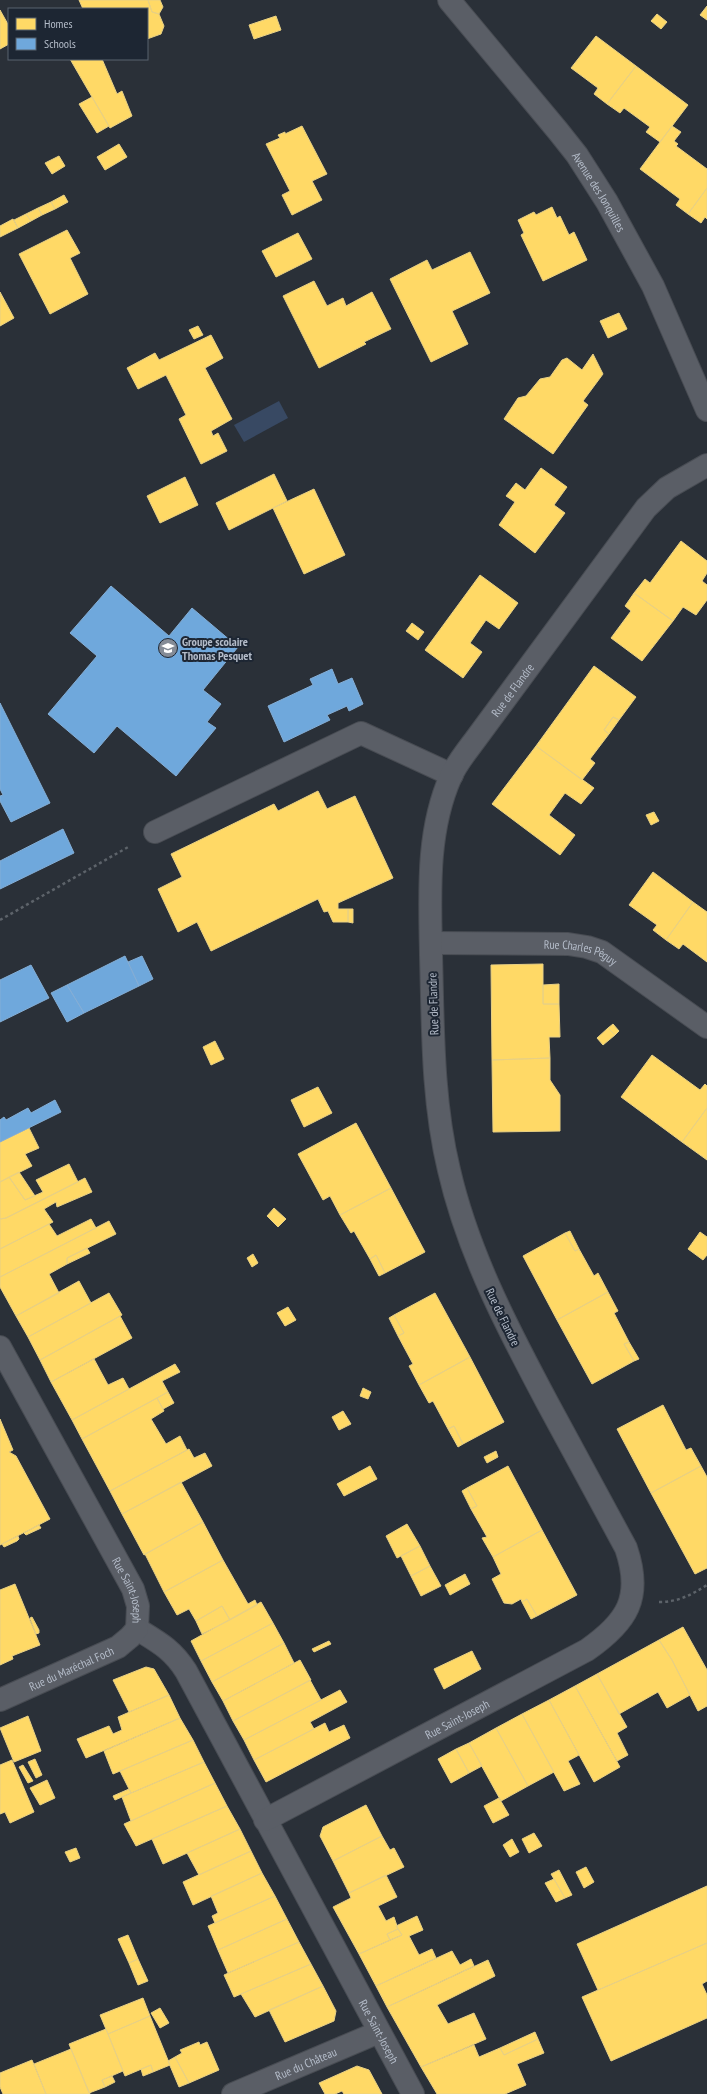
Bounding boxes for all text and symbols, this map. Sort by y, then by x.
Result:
legend [8,8,148,60]
text: Homes [44,16,72,31]
text: Schools [44,36,76,51]
street label: Avenue des Jonquilles [569,149,629,234]
place label: Groupe scolaire Thomas Pesquet [182,634,252,663]
school or university icon: Groupe scolaire Thomas Pesquet [157,637,179,659]
street label: Rue de Flandre [488,660,537,719]
street label: Rue Charles Péguy [544,936,621,968]
street label: Rue de Flandre [424,973,442,1035]
street label: Rue de Flandre [483,1286,523,1348]
street label: Rue Saint-Joseph [109,1554,146,1624]
street label: Rue du Maréchal Foch [26,1642,116,1694]
street label: Rue Saint-Joseph [422,1696,492,1742]
street label: Rue Saint-Joseph [356,1997,403,2066]
street label: Rue du Château [273,2043,339,2083]

